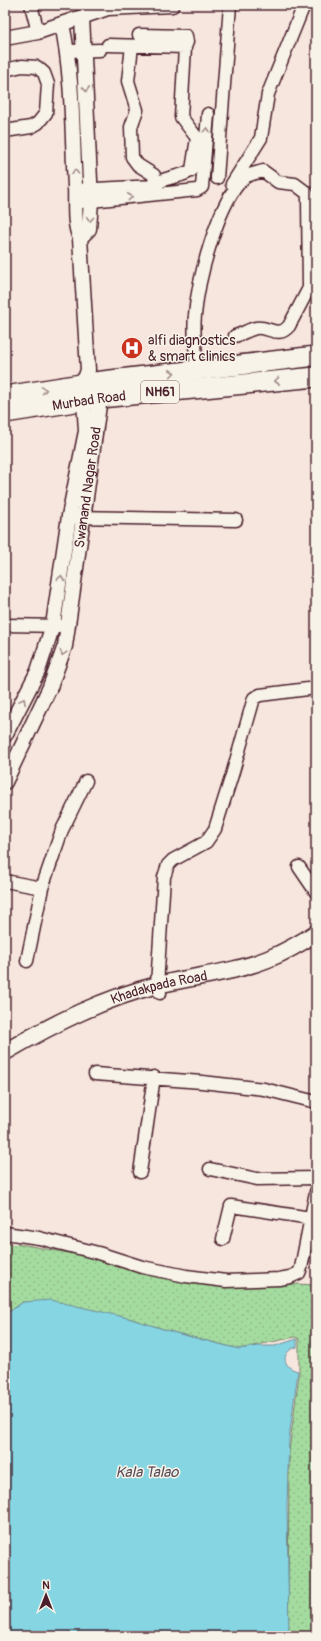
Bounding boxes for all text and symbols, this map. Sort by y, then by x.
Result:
one-way arrow [81,86,90,92]
one-way arrow [202,127,211,133]
one-way arrow [70,169,79,175]
one-way arrow [127,193,133,202]
one-way arrow [86,216,95,222]
place label: alfi diagnostics & smart clinics [148,332,236,365]
hospital icon: alfi diagnostics & smart clinics [119,335,145,361]
one-way arrow [169,369,175,378]
one-way arrow [274,376,280,385]
road number: NH61 [141,381,179,403]
one-way arrow [40,386,47,395]
street label: Murbad Road [51,387,127,414]
street label: Swanand Nagar Road [70,426,104,549]
one-way arrow [56,574,64,581]
one-way arrow [59,649,68,656]
one-way arrow [18,698,26,705]
street label: Khadakpada Road [108,967,209,1008]
water label: Kala Talao [116,1463,179,1482]
north arrow [26,1575,66,1615]
text: N [42,1579,50,1592]

